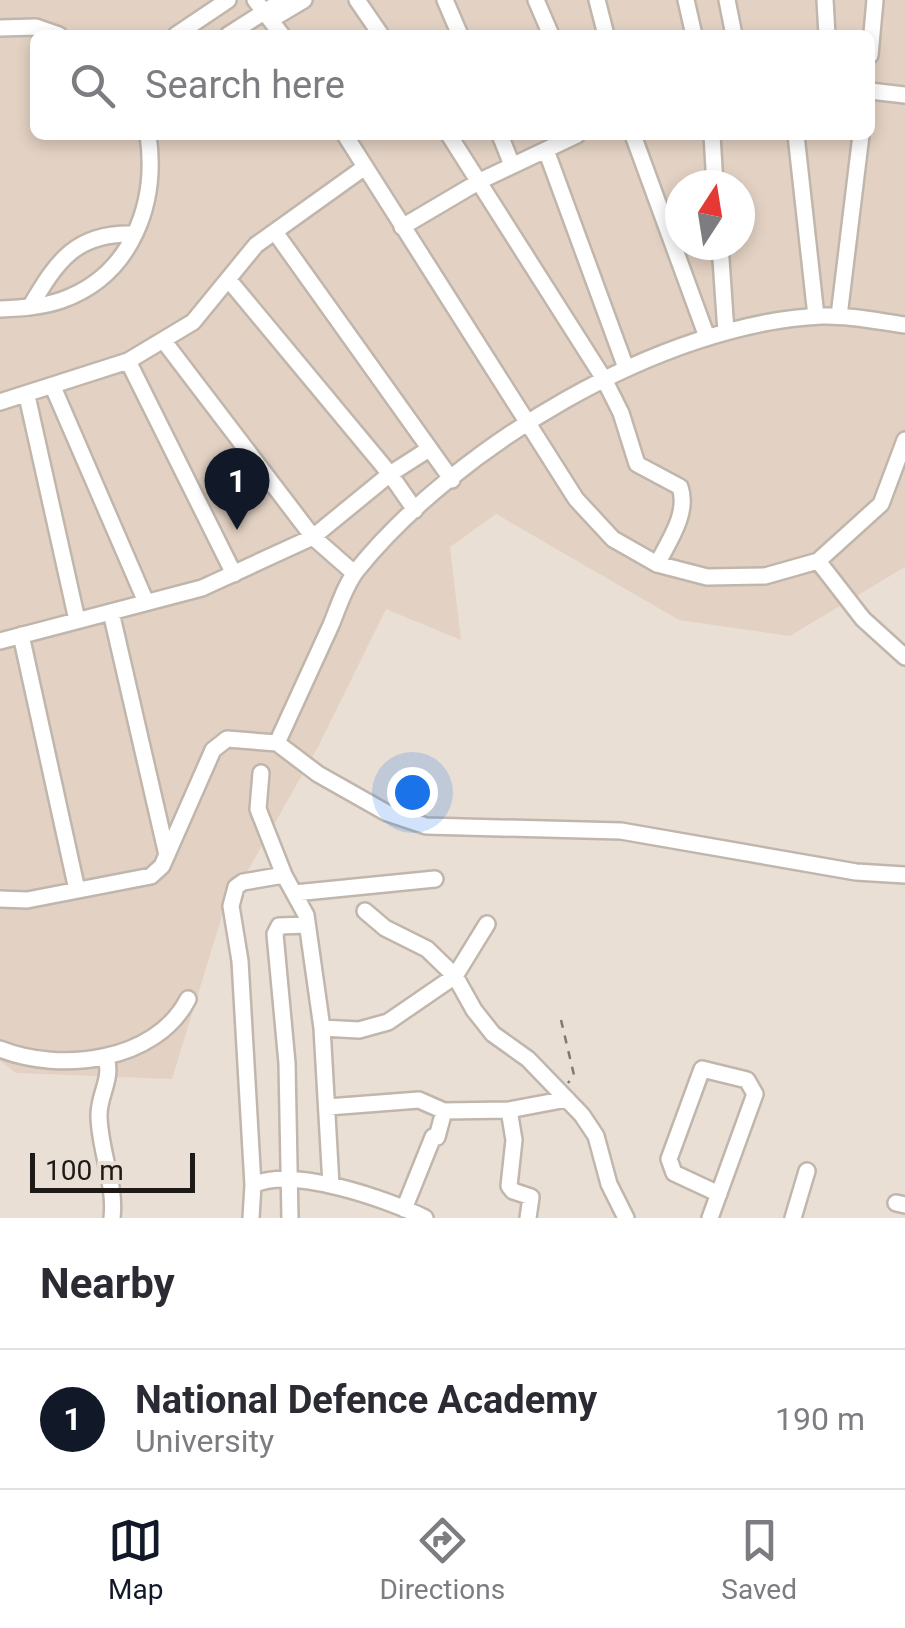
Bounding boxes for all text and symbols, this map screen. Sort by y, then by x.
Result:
search box [30,30,875,140]
icon: search [65,58,120,113]
text: Search here [145,63,345,107]
north arrow [665,170,755,260]
pin: 1 [204,448,270,530]
your location [387,767,438,818]
scale bar [30,1148,195,1192]
text: 100 m [45,1154,124,1187]
text: Nearby [40,1259,175,1308]
text: National Defence Academy [135,1378,597,1422]
text: 1 [63,1400,82,1438]
text: 190 m [775,1400,865,1438]
text: University [135,1422,274,1460]
tab: Map [108,1513,163,1606]
tab: Directions [379,1513,505,1606]
tab: Saved [721,1513,797,1606]

